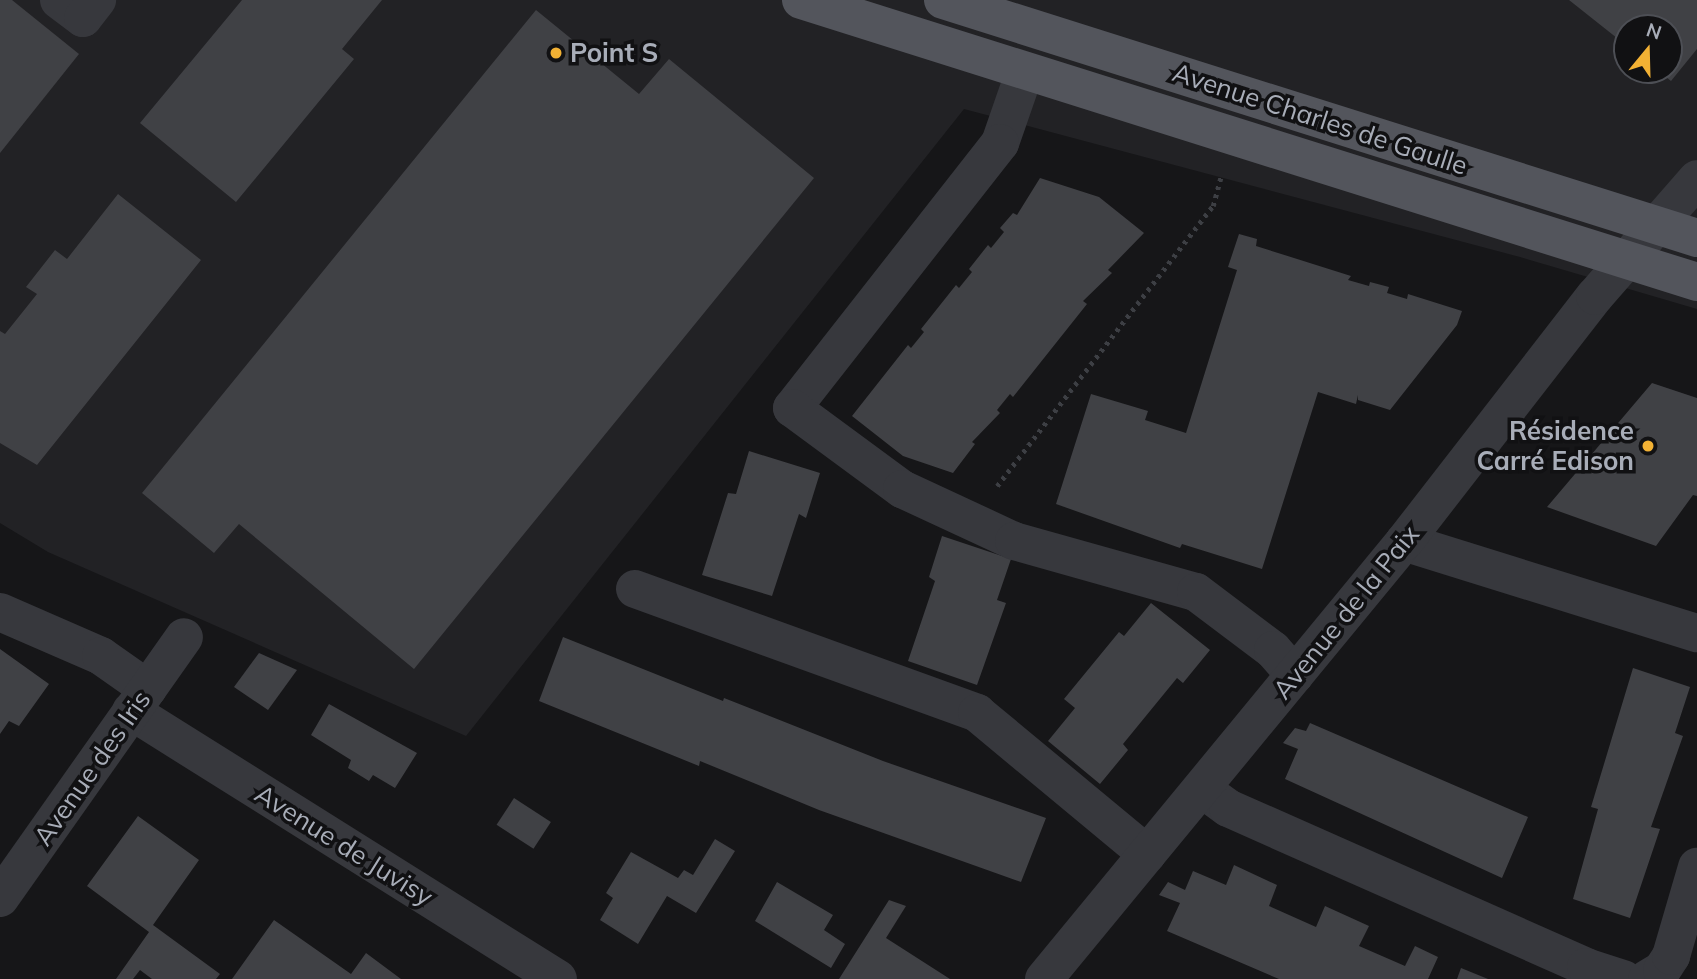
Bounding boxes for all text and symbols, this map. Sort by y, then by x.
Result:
north arrow [1613,14,1683,84]
text: N [1643,17,1665,45]
place label: Point S [570,37,658,69]
marker: Point S [548,45,564,61]
street label: Avenue Charles de Gaulle [1169,57,1471,181]
place label: Résidence Carré Edison [1477,415,1634,476]
marker: Résidence Carré Edison [1640,438,1656,454]
street label: Avenue de la Paix [1266,519,1426,705]
street label: Avenue des Iris [27,684,157,852]
street label: Avenue de Juvisy [249,778,439,912]

